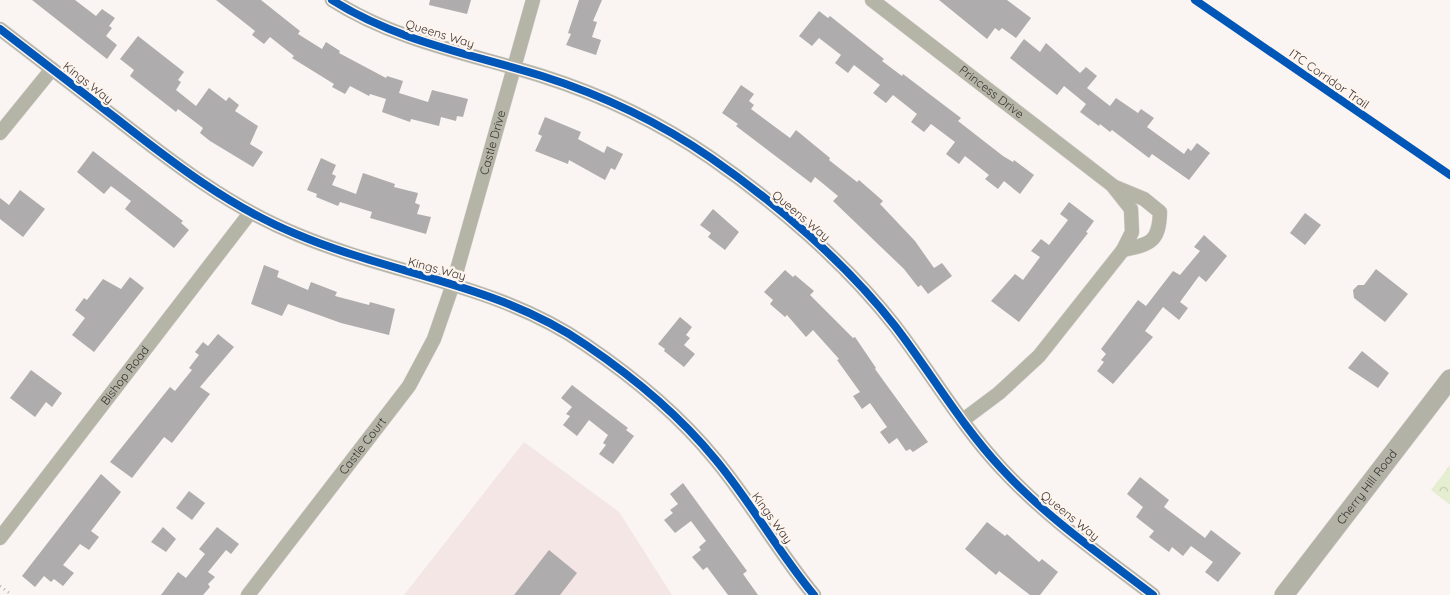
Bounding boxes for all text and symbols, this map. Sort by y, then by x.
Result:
street label: Queens Way [404,16,476,51]
street label: ITC Corridor Trail [1286,45,1372,112]
street label: Kings Way [60,58,116,107]
street label: Princess Drive [957,62,1027,122]
street label: Castle Drive [476,108,509,177]
street label: Queens Way [769,187,833,244]
street label: Kings Way [406,254,468,283]
street label: Bishop Road [97,343,152,408]
street label: Castle Court [336,414,389,477]
street label: Cherry Hill Road [1333,446,1400,527]
street label: Queens Way [1038,487,1103,544]
street label: Kings Way [749,489,796,546]

